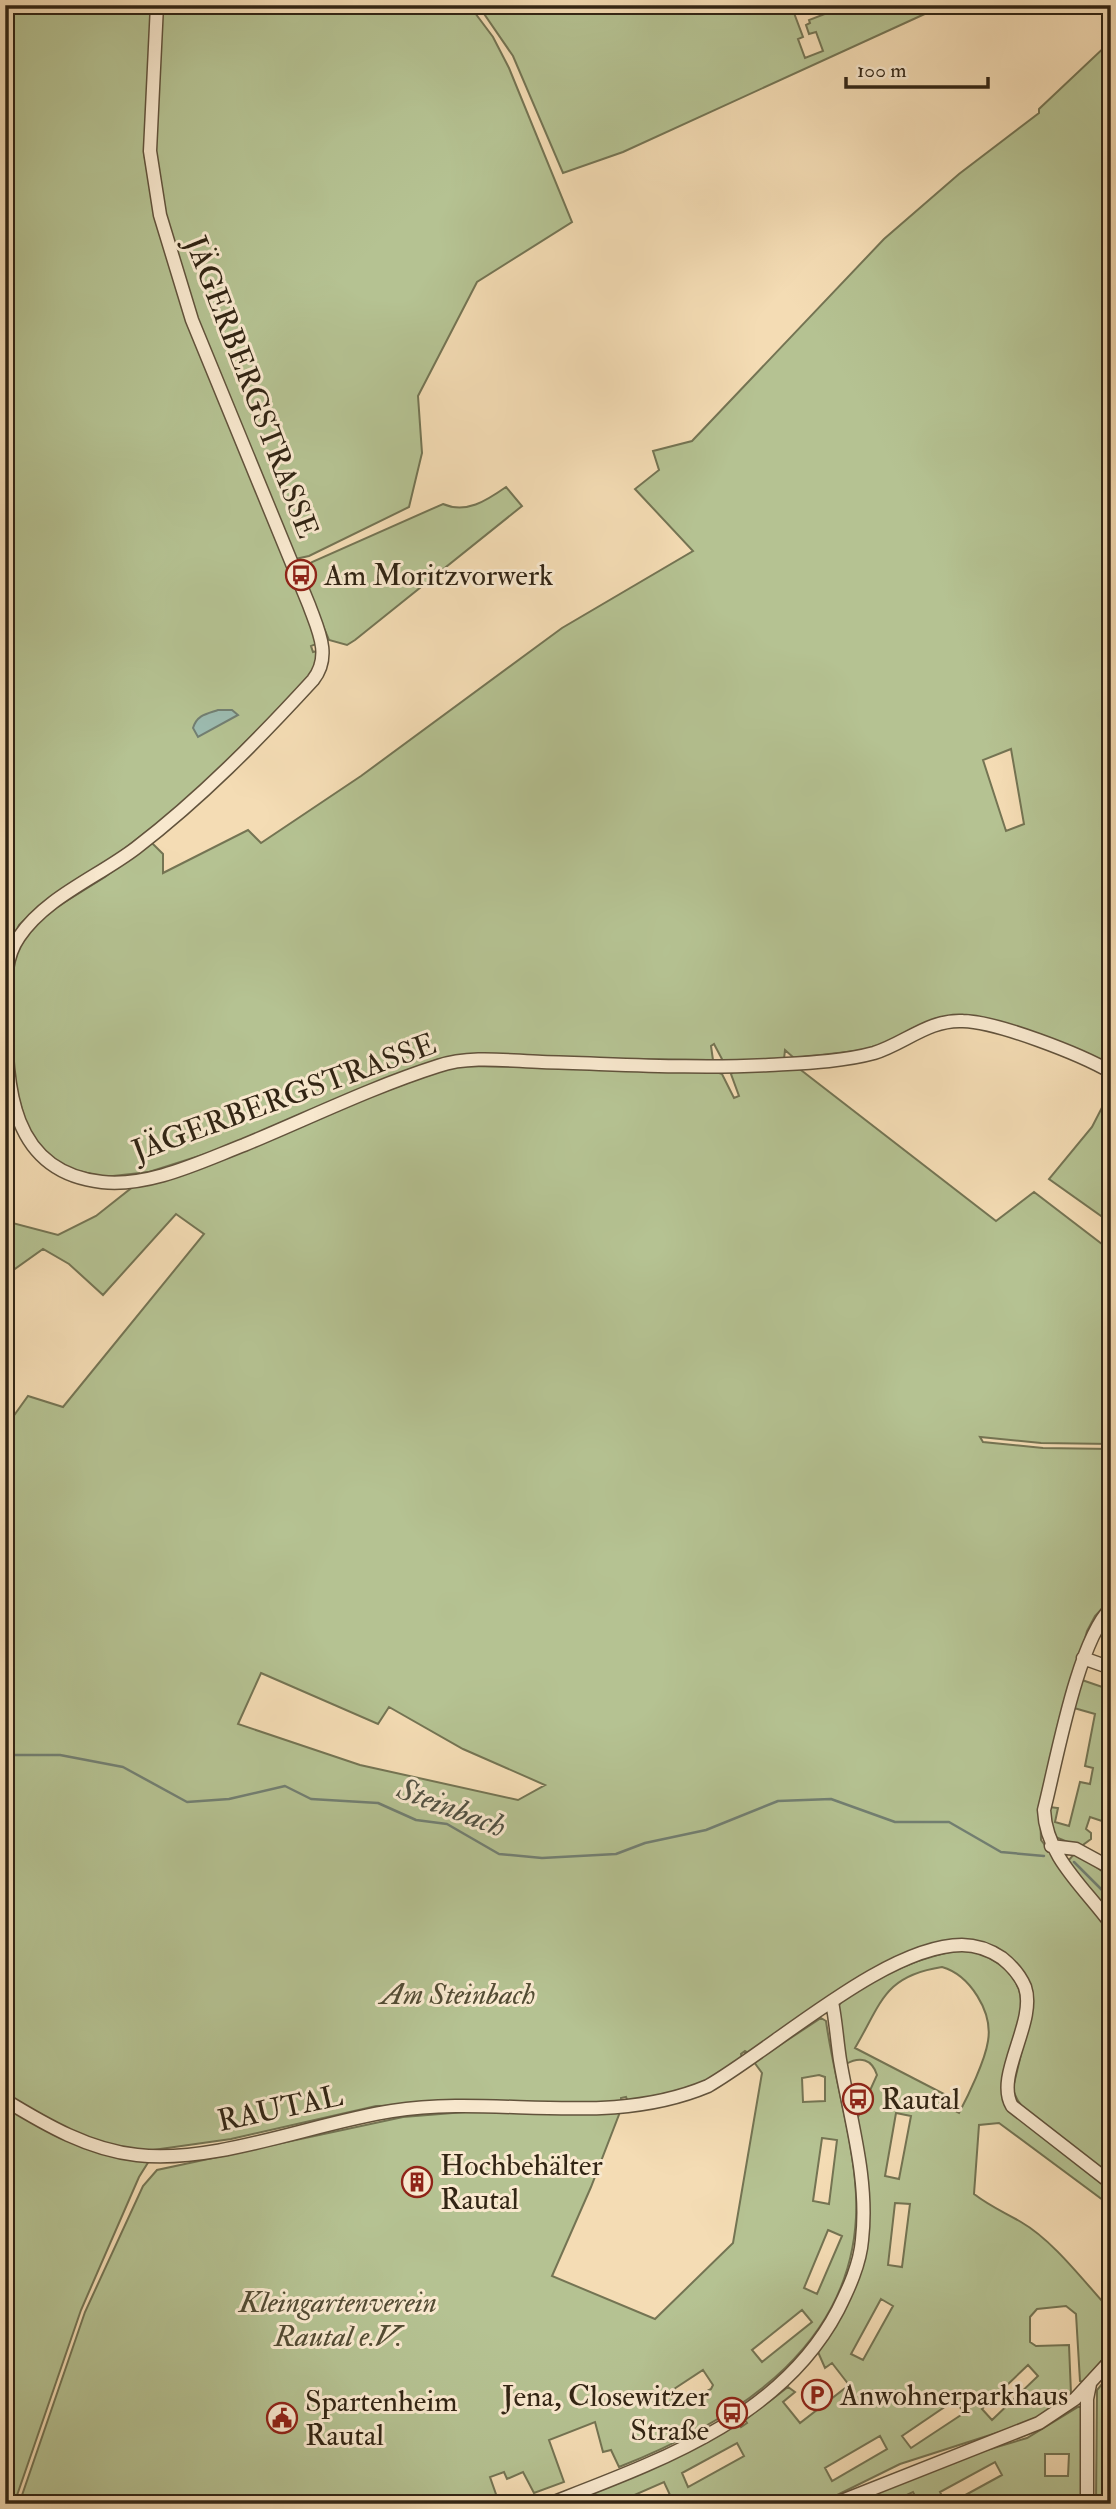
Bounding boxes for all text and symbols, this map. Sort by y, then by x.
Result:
scale bar [846,46,988,90]
text: 100 m [857,57,907,84]
street label: JÄGERBERGSTRASSE [176,230,326,544]
place label: Am Moritzvorwerk [323,557,553,594]
bus stop icon: Am Moritzvorwerk [284,558,318,592]
street label: JÄGERBERGSTRASSE [126,1025,441,1170]
water label: Steinbach [391,1769,512,1847]
park label: Am Steinbach [377,1976,536,2013]
street label: RAUTAL [214,2077,346,2140]
place label: Rautal [881,2081,960,2118]
bus stop icon: Rautal [841,2082,875,2116]
place label: Hochbehälter Rautal [440,2147,603,2218]
building icon: Hochbehälter Rautal [400,2165,434,2199]
park label: Kleingartenverein Rautal e.V. [237,2284,437,2355]
place label: Anwohnerparkhaus [839,2377,1068,2414]
place label: Jena, Closewitzer Straße [501,2378,709,2449]
parking icon: Anwohnerparkhaus [800,2378,834,2412]
place label: Spartenheim Rautal [305,2383,458,2454]
bus stop icon: Jena, Closewitzer Straße [715,2396,749,2430]
public building icon: Spartenheim Rautal [265,2401,299,2435]

